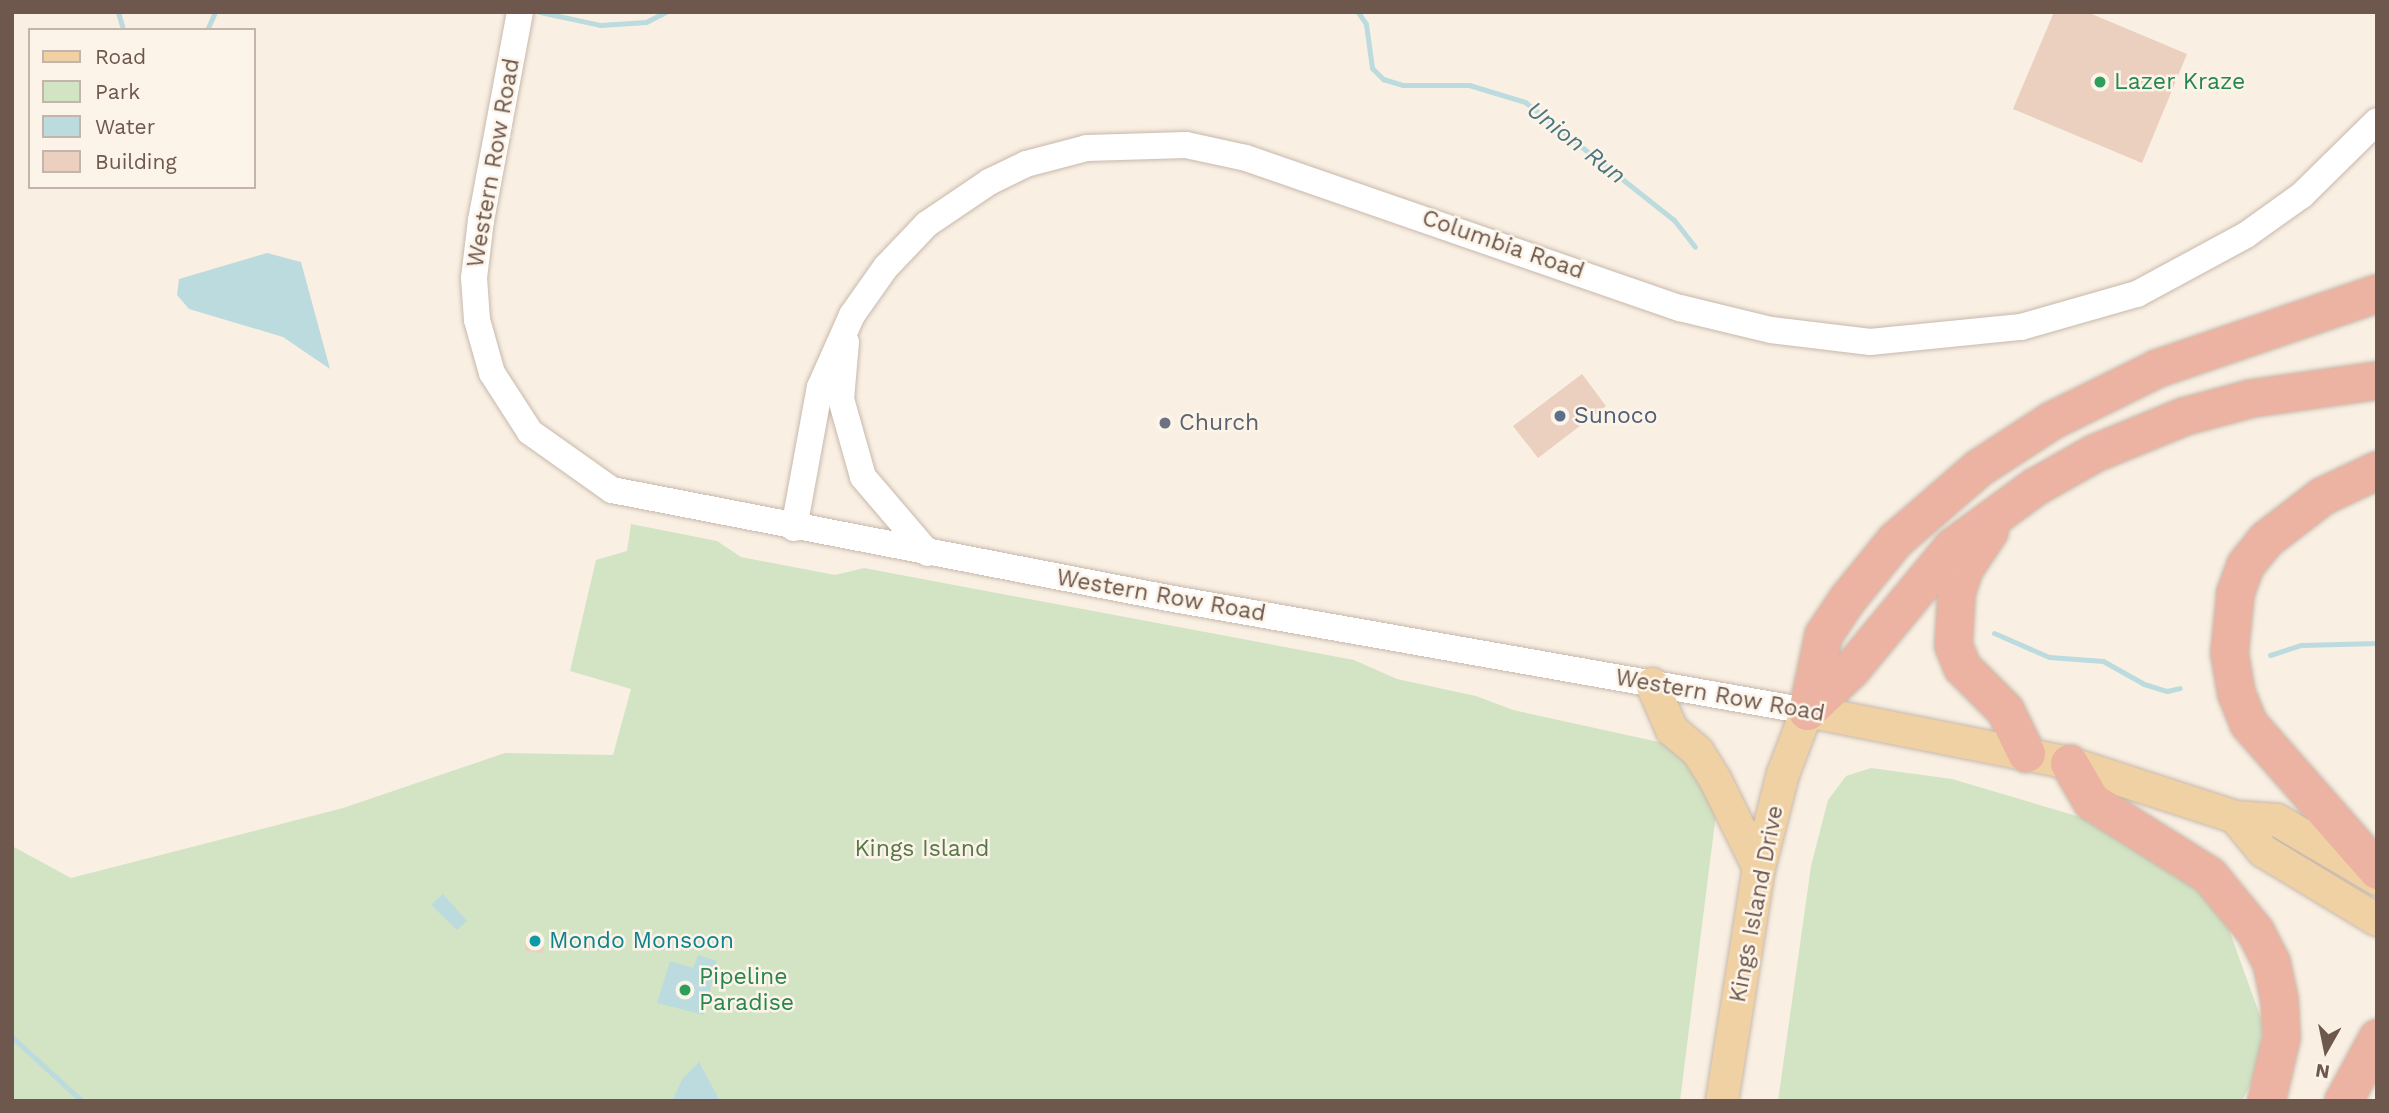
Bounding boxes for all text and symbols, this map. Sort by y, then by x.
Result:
legend [28,28,256,189]
text: Road [95,44,146,69]
street label: Western Row Road [462,56,526,270]
place label: Lazer Kraze [2114,68,2246,96]
marker: Lazer Kraze [2092,74,2108,90]
text: Park [95,79,140,104]
water label: Union Run [1521,95,1631,191]
text: Water [95,114,155,139]
text: Building [95,149,177,174]
street label: Columbia Road [1418,204,1588,286]
place label: Sunoco [1574,402,1658,430]
marker: Sunoco [1552,408,1568,424]
place label: Church [1179,409,1259,437]
marker: Church [1157,415,1173,431]
street label: Western Row Road [1054,564,1268,628]
street label: Western Row Road [1613,664,1827,728]
street label: Kings Island Drive [1724,803,1790,1005]
park label: Kings Island [854,835,990,863]
place label: Mondo Monsoon [549,927,734,955]
marker: Mondo Monsoon [527,933,543,949]
place label: Pipeline Paradise [699,963,794,1017]
marker: Pipeline Paradise [677,982,693,998]
north arrow [2291,1015,2361,1085]
text: N [2314,1059,2331,1084]

